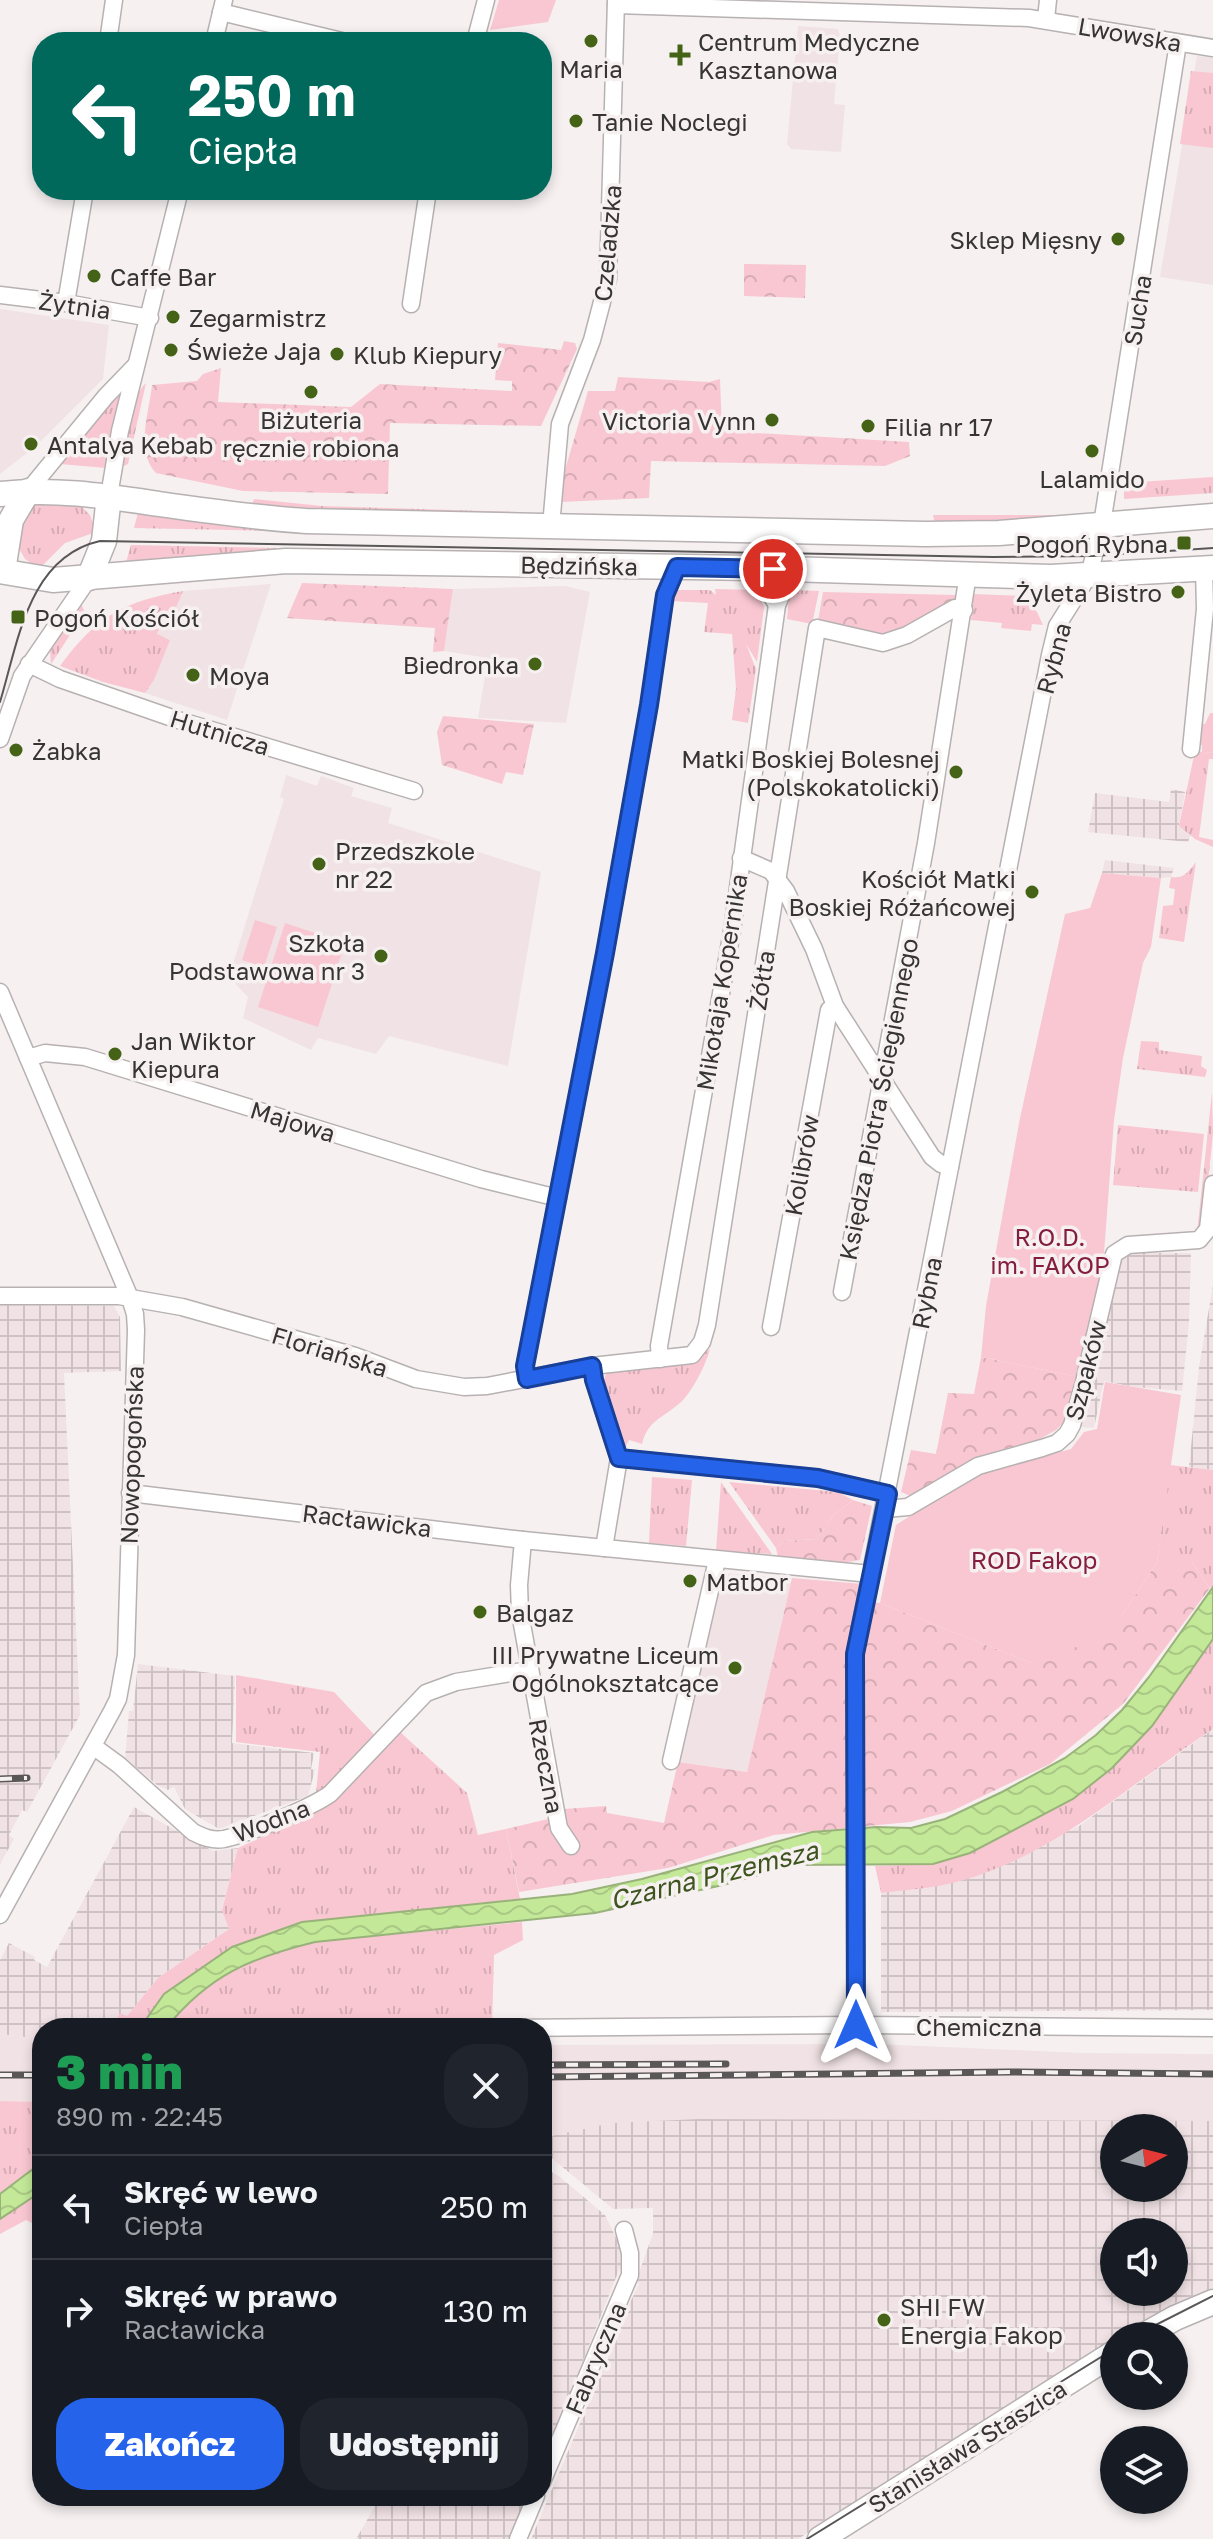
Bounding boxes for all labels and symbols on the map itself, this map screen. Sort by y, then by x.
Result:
street label: Lwowska [1076,11,1184,57]
place label: Centrum Medyczne Kasztanowa [698,27,920,84]
marker: Maria [582,32,600,50]
marker: Centrum Medyczne Kasztanowa [669,44,691,66]
place label: Maria [559,54,623,83]
place label: Tanie Noclegi [592,107,748,136]
marker: Tanie Noclegi [567,112,585,130]
street label: Czeladzka [587,183,627,303]
place label: Sklep Mięsny [950,225,1102,254]
marker: Sklep Mięsny [1109,230,1127,248]
place label: Caffe Bar [110,262,216,291]
marker: Caffe Bar [85,267,103,285]
street label: Sucha [1117,273,1157,347]
street label: Żytnia [37,286,113,324]
place label: Zegarmistrz [189,303,326,332]
marker: Zegarmistrz [164,308,182,326]
place label: Świeże Jaja [187,336,321,365]
place label: Klub Kiepury [353,340,502,369]
marker: Świeże Jaja [162,341,180,359]
marker: Klub Kiepury [328,345,346,363]
marker: Biżuteria ręcznie robiona [302,383,320,401]
place label: Biżuteria ręcznie robiona [223,405,399,462]
place label: Victoria Vynn [602,406,756,435]
marker: Victoria Vynn [763,411,781,429]
place label: Filia nr 17 [884,412,993,441]
marker: Filia nr 17 [859,417,877,435]
place label: Antalya Kebab [47,430,213,459]
marker: Antalya Kebab [22,435,40,453]
marker: Lalamido [1083,442,1101,460]
place label: Lalamido [1039,464,1145,493]
place label: Pogoń Rybna [1015,529,1168,558]
marker: Pogoń Rybna [1175,534,1193,552]
pin [739,535,807,603]
street label: Będzińska [520,549,638,581]
place label: Żyleta Bistro [1016,578,1162,607]
marker: Żyleta Bistro [1169,583,1187,601]
place label: Pogoń Kościół [34,603,199,632]
marker: Pogoń Kościół [9,608,27,626]
street label: Rybna [1030,619,1076,697]
place label: Biedronka [403,650,519,679]
marker: Biedronka [526,655,544,673]
place label: Moya [209,661,270,690]
marker: Moya [184,666,202,684]
street label: Hutnicza [167,703,273,761]
place label: Żabka [32,736,102,765]
marker: Żabka [7,741,25,759]
place label: Matki Boskiej Bolesnej (Polskokatolicki) [681,744,940,801]
marker: Matki Boskiej Bolesnej (Polskokatolicki) [947,763,965,781]
place label: Przedszkole nr 22 [335,836,475,893]
marker: Przedszkole nr 22 [310,855,328,873]
place label: Kościół Matki Boskiej Różańcowej [789,864,1016,921]
street label: Mikołaja Kopernika [690,872,752,1092]
marker: Kościół Matki Boskiej Różańcowej [1023,883,1041,901]
place label: Szkoła Podstawowa nr 3 [169,928,365,985]
street label: Księdza Piotra Ściegiennego [833,936,923,1262]
marker: Szkoła Podstawowa nr 3 [372,947,390,965]
street label: Żółta [742,948,780,1012]
place label: Jan Wiktor Kiepura [131,1026,256,1083]
marker: Jan Wiktor Kiepura [106,1045,124,1063]
street label: Majowa [247,1094,339,1148]
street label: Kolibrów [778,1112,824,1218]
park label: R.O.D. im. FAKOP [990,1222,1110,1279]
street label: Rybna [905,1254,947,1332]
street label: Szpaków [1059,1317,1111,1423]
street label: Floriańska [268,1320,392,1382]
street label: Nowopogońska [113,1365,149,1545]
street label: Racławicka [301,1498,433,1542]
park label: ROD Fakop [971,1545,1097,1574]
place label: Matbor [706,1567,788,1596]
marker: Matbor [681,1572,699,1590]
place label: Balgaz [496,1598,574,1627]
marker: Balgaz [471,1603,489,1621]
place label: III Prywatne Liceum Ogólnokształcące [491,1640,719,1697]
marker: III Prywatne Liceum Ogólnokształcące [726,1659,744,1677]
street label: Rzeczna [524,1716,570,1816]
street label: Wodna [229,1792,313,1848]
water label: Czarna Przemsza [607,1834,822,1916]
position arrow [814,1983,898,2067]
street label: Chemiczna [916,2012,1042,2041]
north arrow [1100,2114,1188,2202]
place label: SHI FW Energia Fakop [900,2292,1063,2349]
street label: Fabryczna [558,2298,632,2418]
marker: SHI FW Energia Fakop [875,2311,893,2329]
street label: Stanisława Staszica [863,2373,1071,2519]

